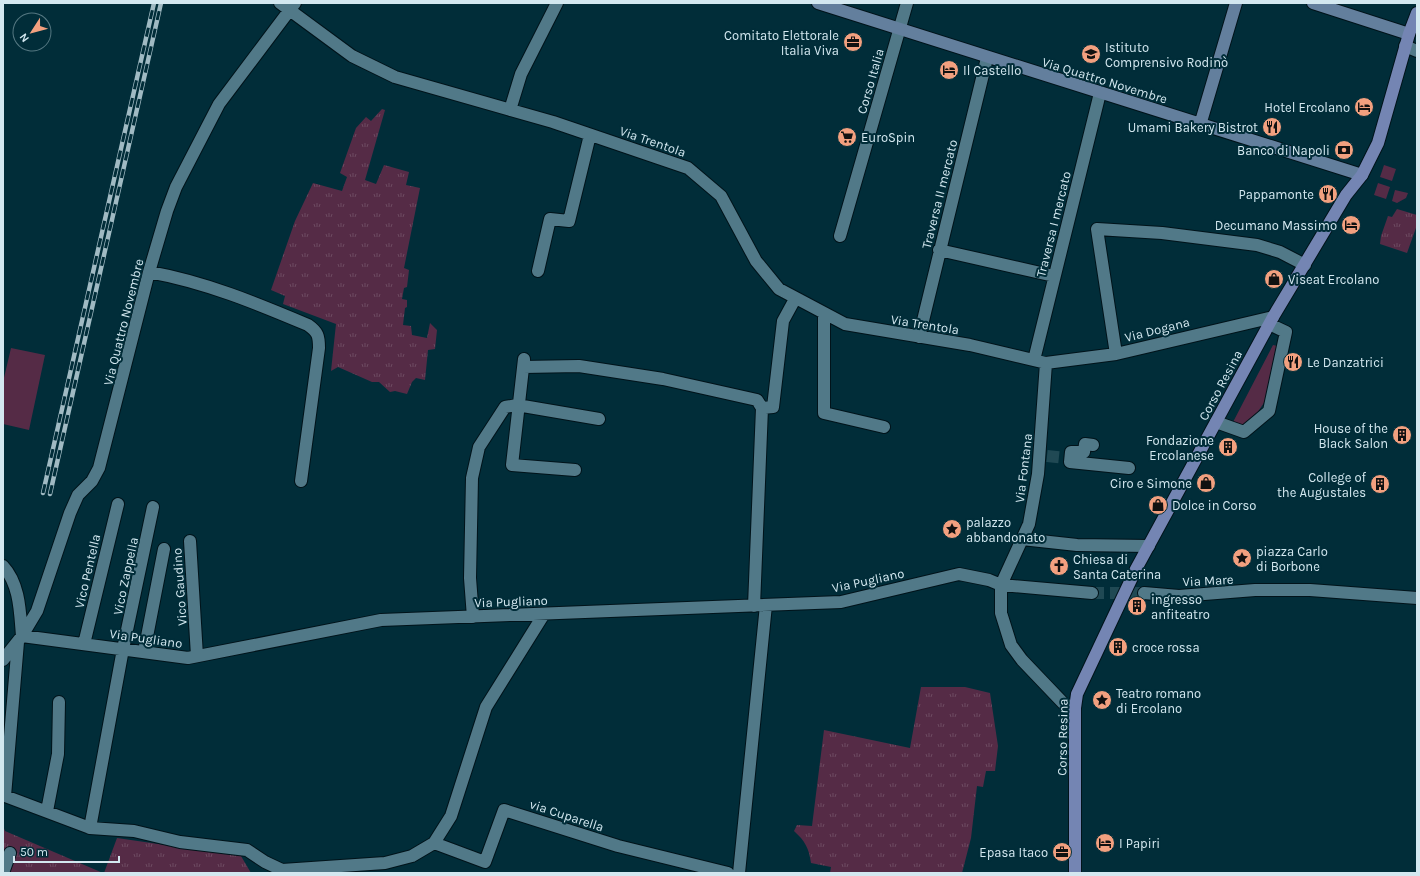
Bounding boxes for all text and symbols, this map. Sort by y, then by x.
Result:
north arrow [12,12,52,52]
place label: Comitato Elettorale Italia Viva [724,28,839,58]
text: N [17,31,32,45]
office icon: Comitato Elettorale Italia Viva [842,31,864,53]
place label: Istituto Comprensivo Rodinò [1105,40,1228,70]
school or university icon: Istituto Comprensivo Rodinò [1080,43,1102,65]
street label: Corso Italia [854,47,887,115]
street label: Via Quattro Novembre [1040,54,1170,107]
hotel icon: Il Castello [938,59,960,81]
place label: Il Castello [963,63,1021,78]
hotel icon: Hotel Ercolano [1353,96,1375,118]
place label: Hotel Ercolano [1264,100,1350,115]
restaurant icon: Umami Bakery Bistrot [1261,116,1283,138]
place label: Umami Bakery Bistrot [1128,120,1258,135]
street label: Via Trentola [618,123,688,160]
supermarket icon: EuroSpin [836,126,858,148]
place label: EuroSpin [861,130,915,145]
street label: Traversa II mercato [919,138,960,250]
bank icon: Banco di Napoli [1333,139,1355,161]
place label: Banco di Napoli [1237,143,1330,158]
street label: Traversa I mercato [1033,170,1074,279]
restaurant icon: Pappamonte [1317,183,1339,205]
place label: Pappamonte [1239,187,1314,202]
hotel icon: Decumano Massimo [1340,214,1362,236]
place label: Decumano Massimo [1215,218,1337,233]
street label: Via Quattro Novembre [100,257,147,387]
shop icon: Viseat Ercolano [1263,268,1285,290]
place label: Viseat Ercolano [1288,272,1379,287]
street label: Via Trentola [890,312,960,337]
street label: Via Dogana [1123,314,1191,345]
street label: Corso Resina [1196,348,1245,423]
restaurant icon: Le Danzatrici [1282,351,1304,373]
place label: Le Danzatrici [1307,355,1384,370]
place label: House of the Black Salon [1314,421,1388,451]
building icon: House of the Black Salon [1391,424,1413,446]
street label: Via Fontana [1012,432,1035,504]
place label: Fondazione Ercolanese [1146,433,1214,463]
building icon: Fondazione Ercolanese [1217,436,1239,458]
place label: College of the Augustales [1277,470,1367,500]
shop icon: Ciro e Simone [1195,472,1217,494]
building icon: College of the Augustales [1369,473,1391,495]
place label: Ciro e Simone [1110,476,1192,491]
shop icon: Dolce in Corso [1147,494,1169,516]
place label: Dolce in Corso [1172,498,1256,513]
place label: palazzo abbandonato [966,515,1045,545]
place icon: palazzo abbandonato [941,518,963,540]
street label: Vico Pentella [72,532,103,610]
street label: Vico Zappella [110,536,141,616]
place label: piazza Carlo di Borbone [1256,544,1328,574]
place icon: piazza Carlo di Borbone [1231,547,1253,569]
street label: Vico Gaudino [169,548,190,626]
place label: Chiesa di Santa Caterina [1073,552,1161,582]
church icon: Chiesa di Santa Caterina [1048,555,1070,577]
street label: Via Pugliano [831,566,906,595]
street label: Via Mare [1182,572,1234,589]
place label: ingresso anfiteatro [1151,592,1210,622]
street label: Via Pugliano [474,593,548,610]
building icon: ingresso anfiteatro [1126,595,1148,617]
street label: Via Pugliano [109,626,183,651]
building icon: croce rossa [1107,636,1129,658]
place label: croce rossa [1132,640,1200,655]
place label: Teatro romano di Ercolano [1116,686,1201,716]
place icon: Teatro romano di Ercolano [1091,689,1113,711]
street label: Corso Resina [1054,698,1071,776]
street label: via Cuparella [528,796,606,835]
hotel icon: I Papiri [1094,832,1116,854]
place label: I Papiri [1119,836,1160,851]
scale bar [14,838,119,864]
office icon: Epasa Itaco [1051,841,1073,863]
text: 50 m [20,845,48,859]
place label: Epasa Itaco [979,845,1048,860]

